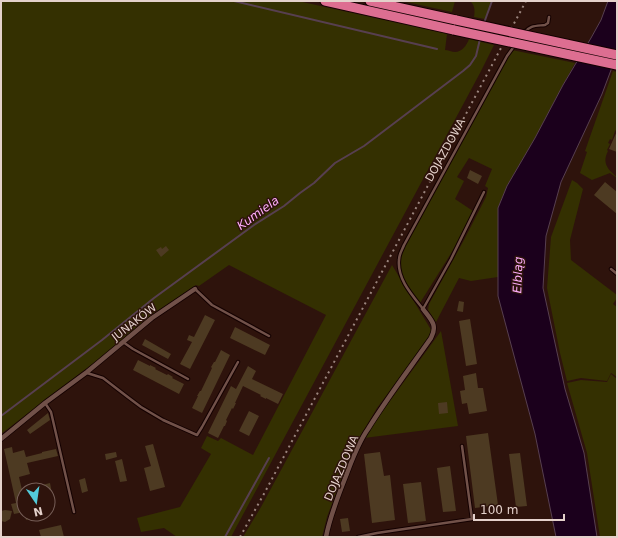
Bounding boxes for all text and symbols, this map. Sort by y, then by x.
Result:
street label: DOJAZDOWA [423,116,468,184]
water label: Kumiela [234,193,282,233]
water label: Elbląg [510,256,526,294]
street label: JUNAKÓW [109,301,159,345]
street label: DOJAZDOWA [322,433,361,503]
north arrow [16,482,56,522]
scale bar [474,496,564,522]
text: 100 m [480,503,518,517]
text: N [32,504,44,519]

